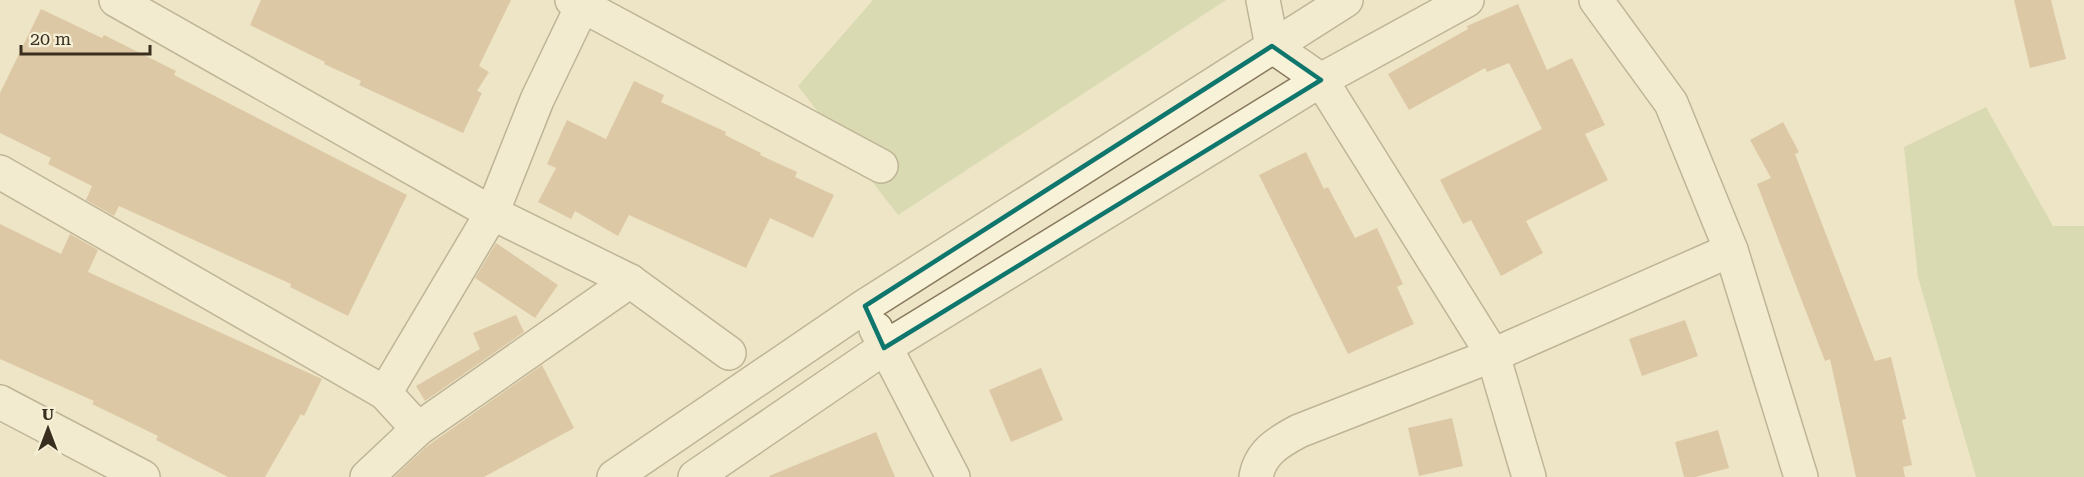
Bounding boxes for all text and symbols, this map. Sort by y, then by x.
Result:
scale bar [21,18,150,56]
text: 20 m [30,28,71,49]
north arrow [18,399,78,459]
text: U [42,405,54,424]

